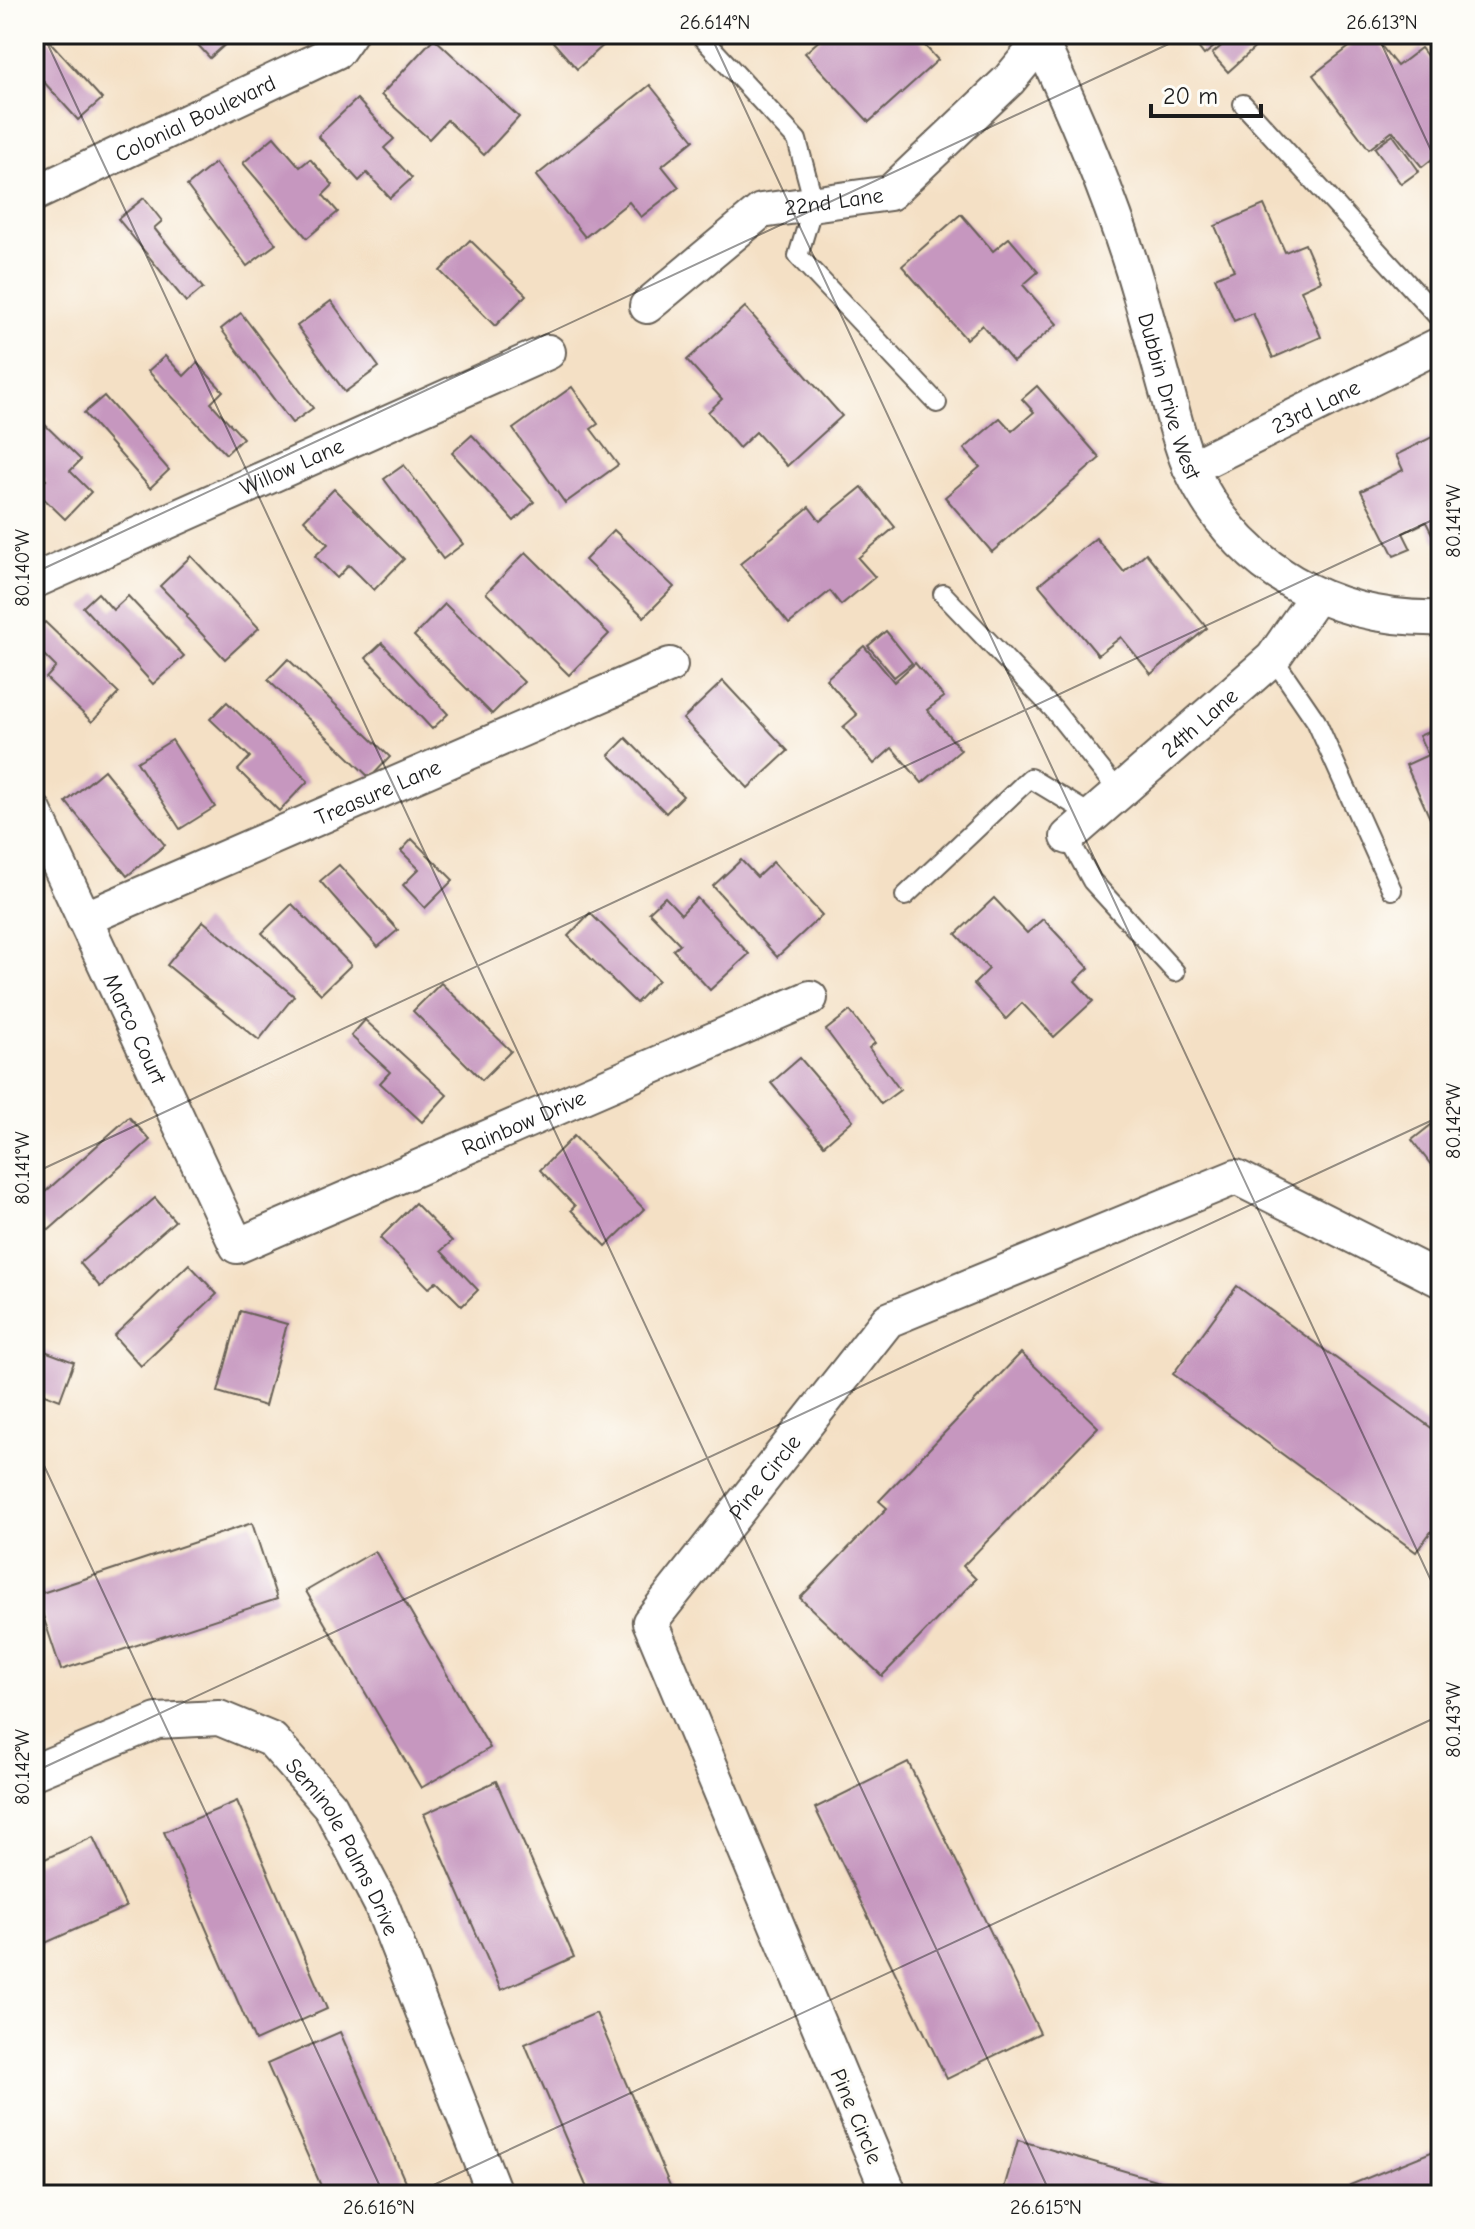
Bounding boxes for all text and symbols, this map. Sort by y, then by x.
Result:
text: 26.614°N [680,11,750,34]
text: 26.613°N [1346,11,1418,34]
scale bar [1151,68,1261,118]
street label: Colonial Boulevard [111,70,280,168]
text: 20 m [1163,82,1218,110]
street label: 22nd Lane [783,182,885,222]
street label: Dubbin Drive West [1132,310,1206,485]
street label: 23rd Lane [1268,374,1364,440]
street label: Willow Lane [236,433,348,502]
text: 80.141°W [1442,484,1465,558]
text: 80.140°W [11,529,34,607]
street label: 24th Lane [1156,683,1243,764]
street label: Treasure Lane [311,754,445,831]
street label: Marco Court [98,970,172,1089]
text: 80.142°W [1442,1082,1465,1159]
street label: Rainbow Drive [458,1085,590,1161]
text: 80.141°W [11,1131,34,1205]
street label: Pine Circle [724,1430,807,1525]
text: 80.143°W [1442,1682,1465,1758]
text: 80.142°W [11,1728,34,1805]
street label: Seminole Palms Drive [280,1753,404,1939]
street label: Pine Circle [824,2065,888,2168]
text: 26.616°N [343,2196,415,2219]
text: 26.615°N [1010,2196,1082,2219]

